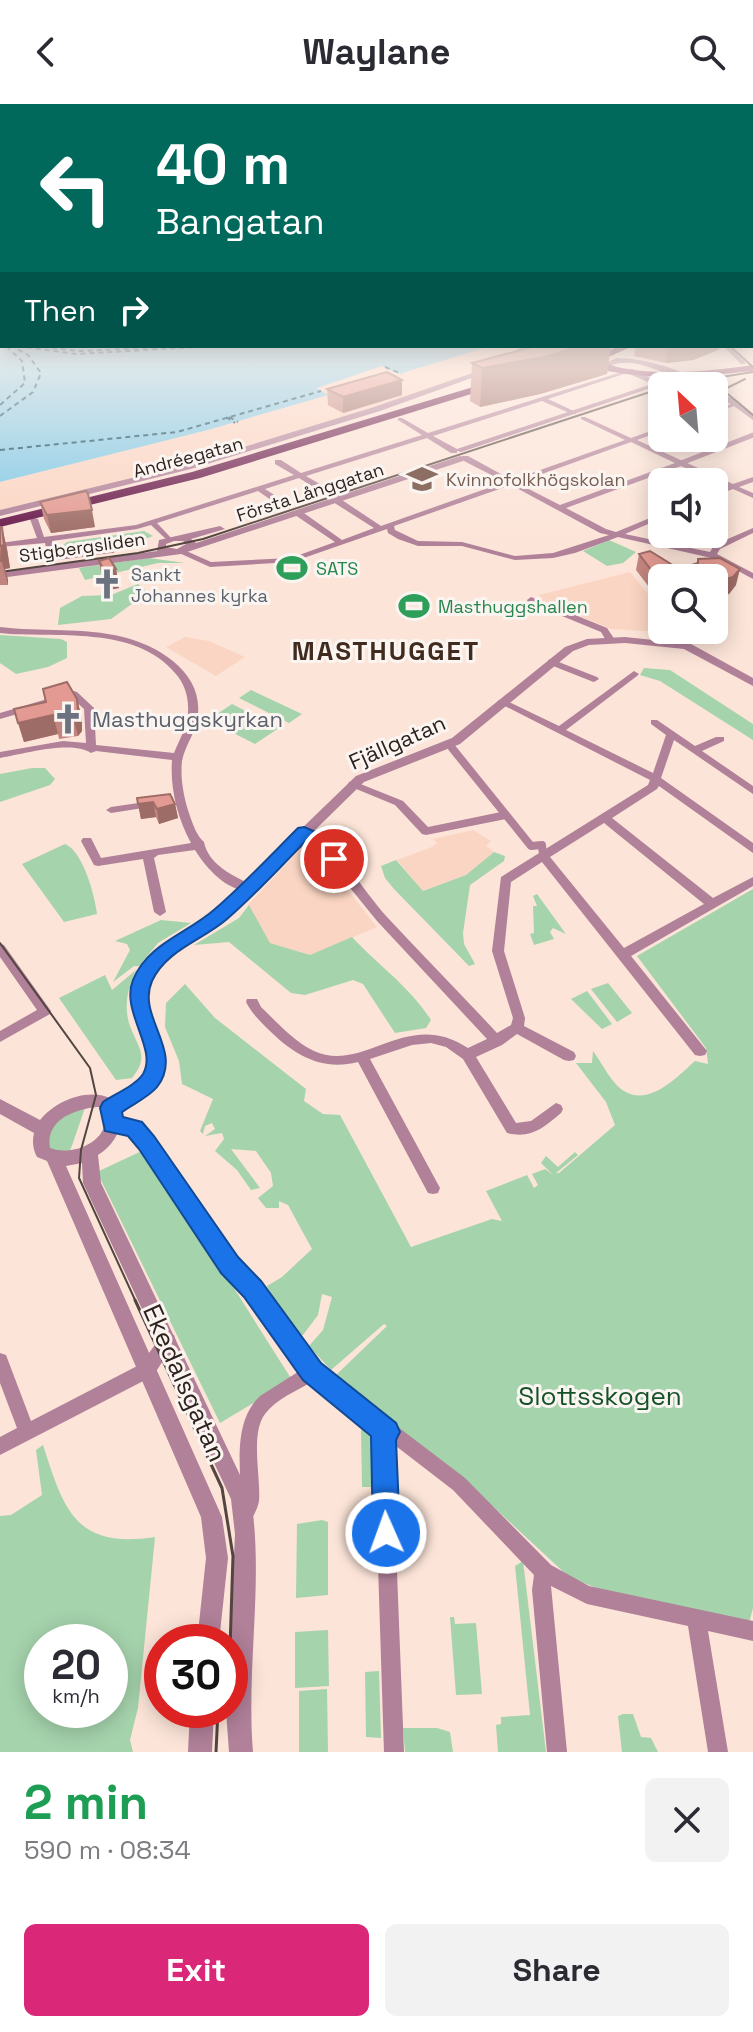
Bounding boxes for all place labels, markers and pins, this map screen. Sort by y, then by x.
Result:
school or university icon: Kvinnofolkhögskolan [405,462,439,496]
place label: Kvinnofolkhögskolan [446,468,625,491]
sports icon: SATS [275,551,309,585]
place label: SATS [316,557,358,580]
place label: Sankt Johannes kyrka [131,563,268,607]
church icon: Sankt Johannes kyrka [90,567,124,601]
sports icon: Masthuggshallen [397,589,431,623]
place label: Masthuggshallen [438,595,588,618]
church icon: Masthuggskyrkan [51,702,85,736]
place label: Masthuggskyrkan [92,705,283,733]
pin [300,825,368,893]

